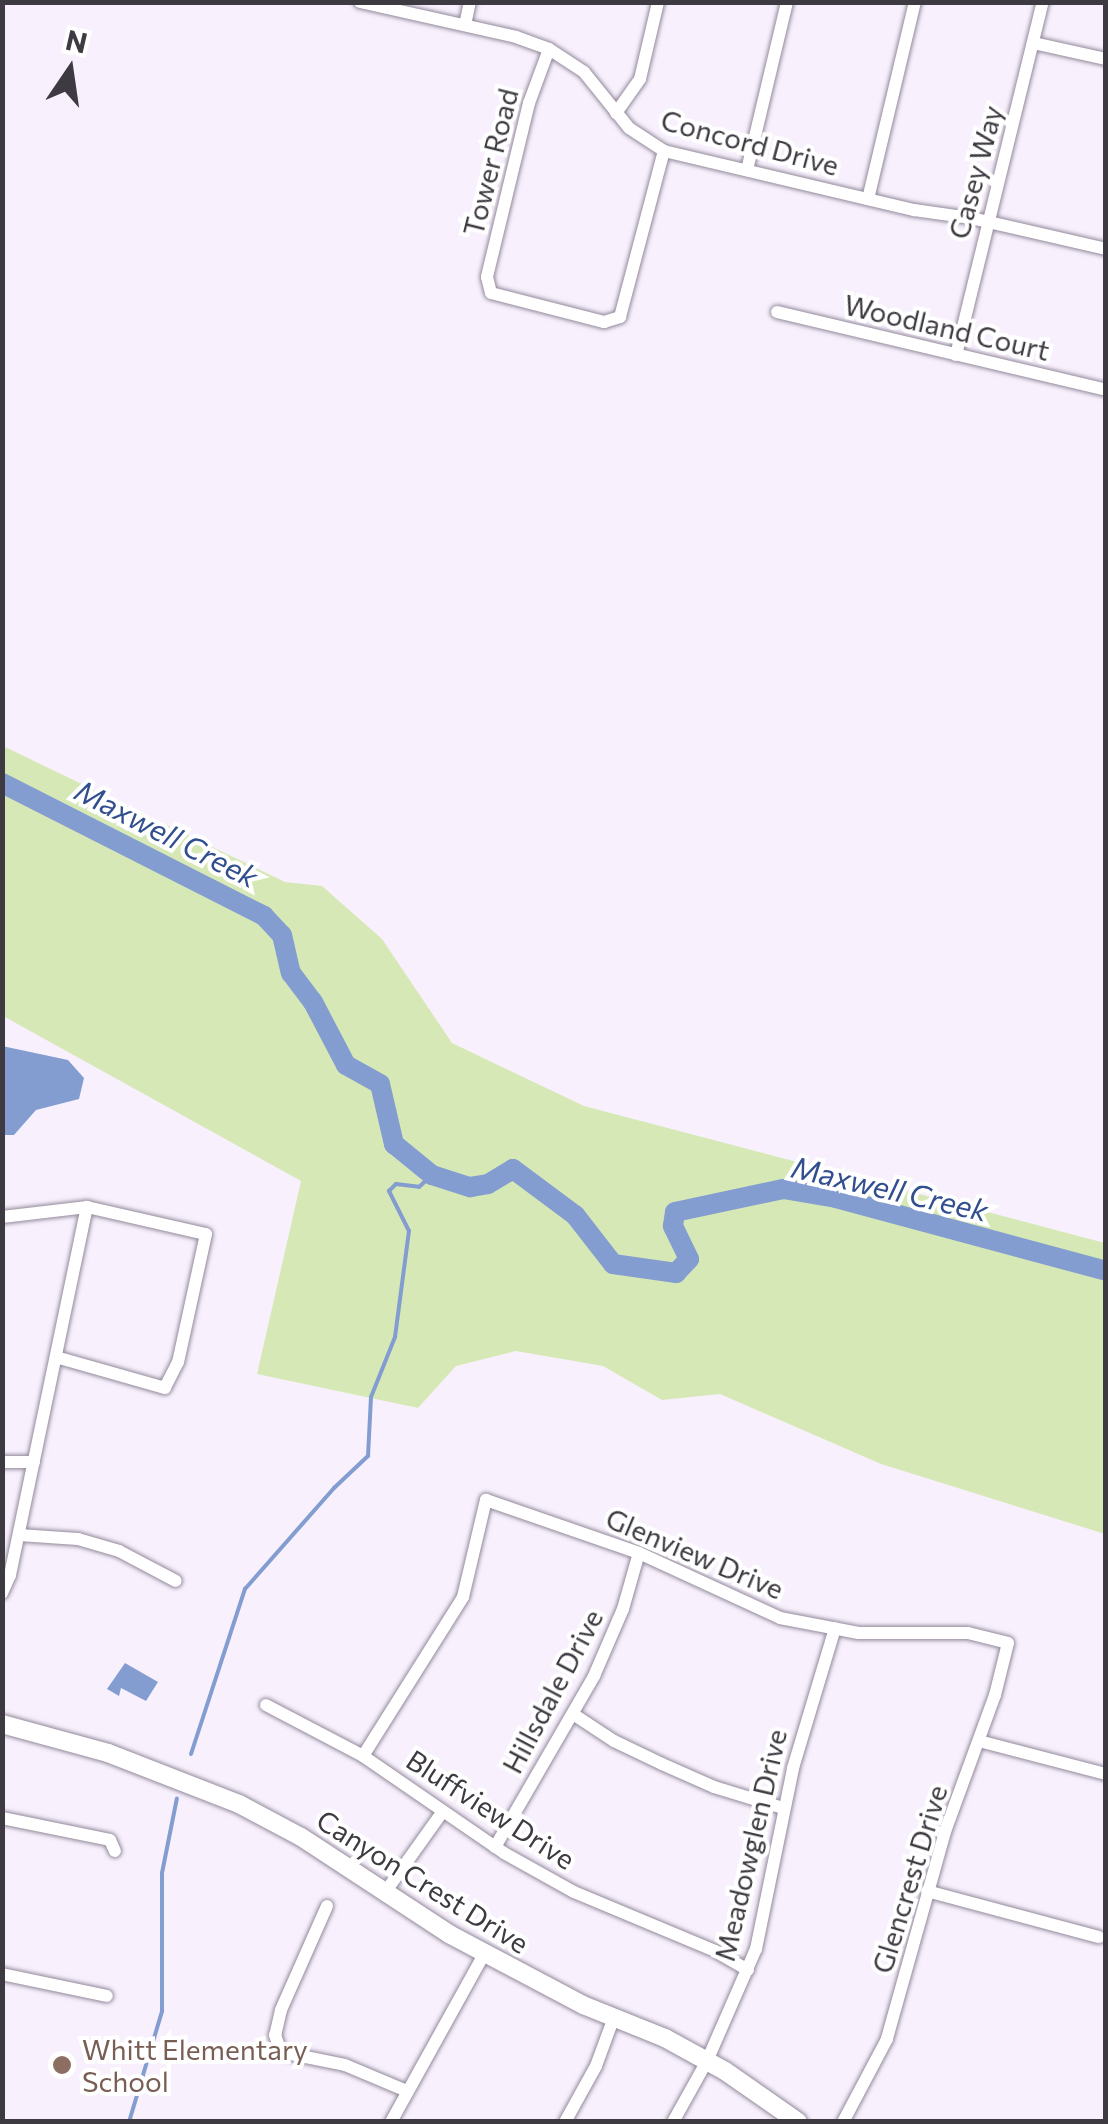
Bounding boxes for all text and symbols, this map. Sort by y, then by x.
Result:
north arrow [20,20,120,120]
text: N [63,22,91,60]
street label: Tower Road [455,85,525,239]
street label: Concord Drive [658,102,842,182]
street label: Casey Way [941,102,1009,242]
street label: Woodland Court [841,287,1053,367]
water label: Maxwell Creek [69,771,265,895]
water label: Maxwell Creek [788,1148,992,1228]
street label: Glenview Drive [601,1501,789,1605]
street label: Hillsdale Drive [495,1603,609,1779]
street label: Meadowglen Drive [707,1726,793,1964]
street label: Bluffview Drive [401,1742,581,1876]
street label: Glencrest Drive [864,1781,954,1977]
street label: Canyon Crest Drive [311,1802,535,1960]
place label: Whitt Elementary School [82,2032,308,2098]
marker: Whitt Elementary School [51,2054,73,2076]

